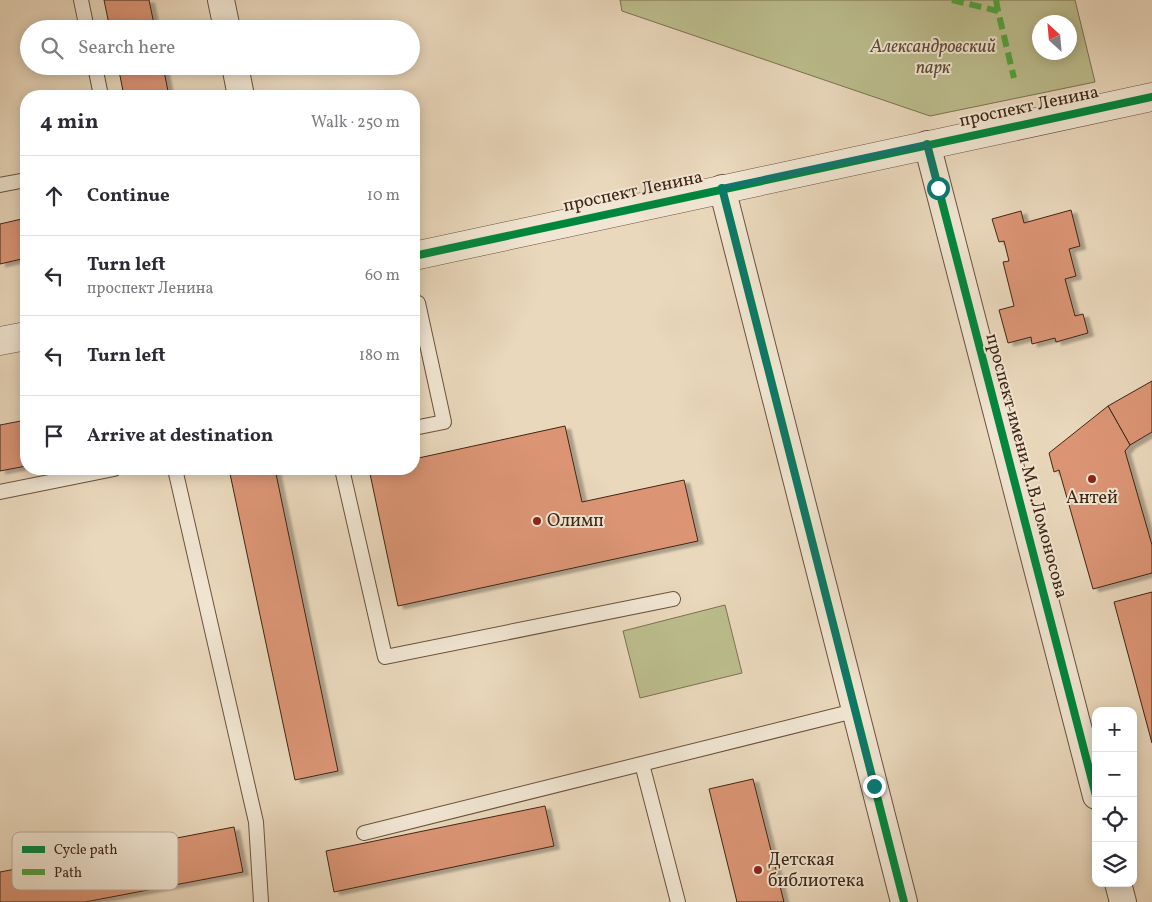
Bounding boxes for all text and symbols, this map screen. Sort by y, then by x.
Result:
north arrow [1032,15,1077,60]
search box [20,20,420,75]
icon: search [38,34,66,62]
text: Search here [78,35,175,61]
park label: Александровский парк [869,35,996,81]
street label: проспект Ленина [957,80,1101,134]
text: 4 min [40,108,99,137]
text: Walk · 250 m [311,112,400,134]
street label: проспект Ленина [561,165,705,219]
route start [927,177,950,200]
icon: ahead [40,182,68,210]
text: Continue [87,183,170,209]
text: 10 m [367,185,400,207]
text: Turn left [87,252,166,278]
icon: left [40,262,68,290]
text: 60 m [365,265,400,287]
text: проспект Ленина [87,278,213,300]
street label: проспект имени М.В.Ломоносова [979,331,1073,601]
icon: left [40,342,68,370]
text: Turn left [87,343,166,369]
text: 180 m [359,345,400,367]
icon: arrive [40,422,68,450]
text: Arrive at destination [87,423,273,449]
marker: Антей [1086,473,1098,485]
place label: Антей [1066,486,1118,511]
place label: Олимп [547,509,604,534]
marker: Олимп [531,515,543,527]
map controls [1092,707,1137,887]
button: + [1092,707,1137,752]
button: − [1092,752,1137,797]
route end [863,775,886,798]
button: locate [1092,797,1137,842]
legend [12,832,178,890]
text: Cycle path [54,841,118,860]
button: layers [1092,842,1137,887]
place label: Детская библиотека [768,848,864,894]
text: Path [54,864,82,883]
marker: Детская библиотека [752,864,764,876]

